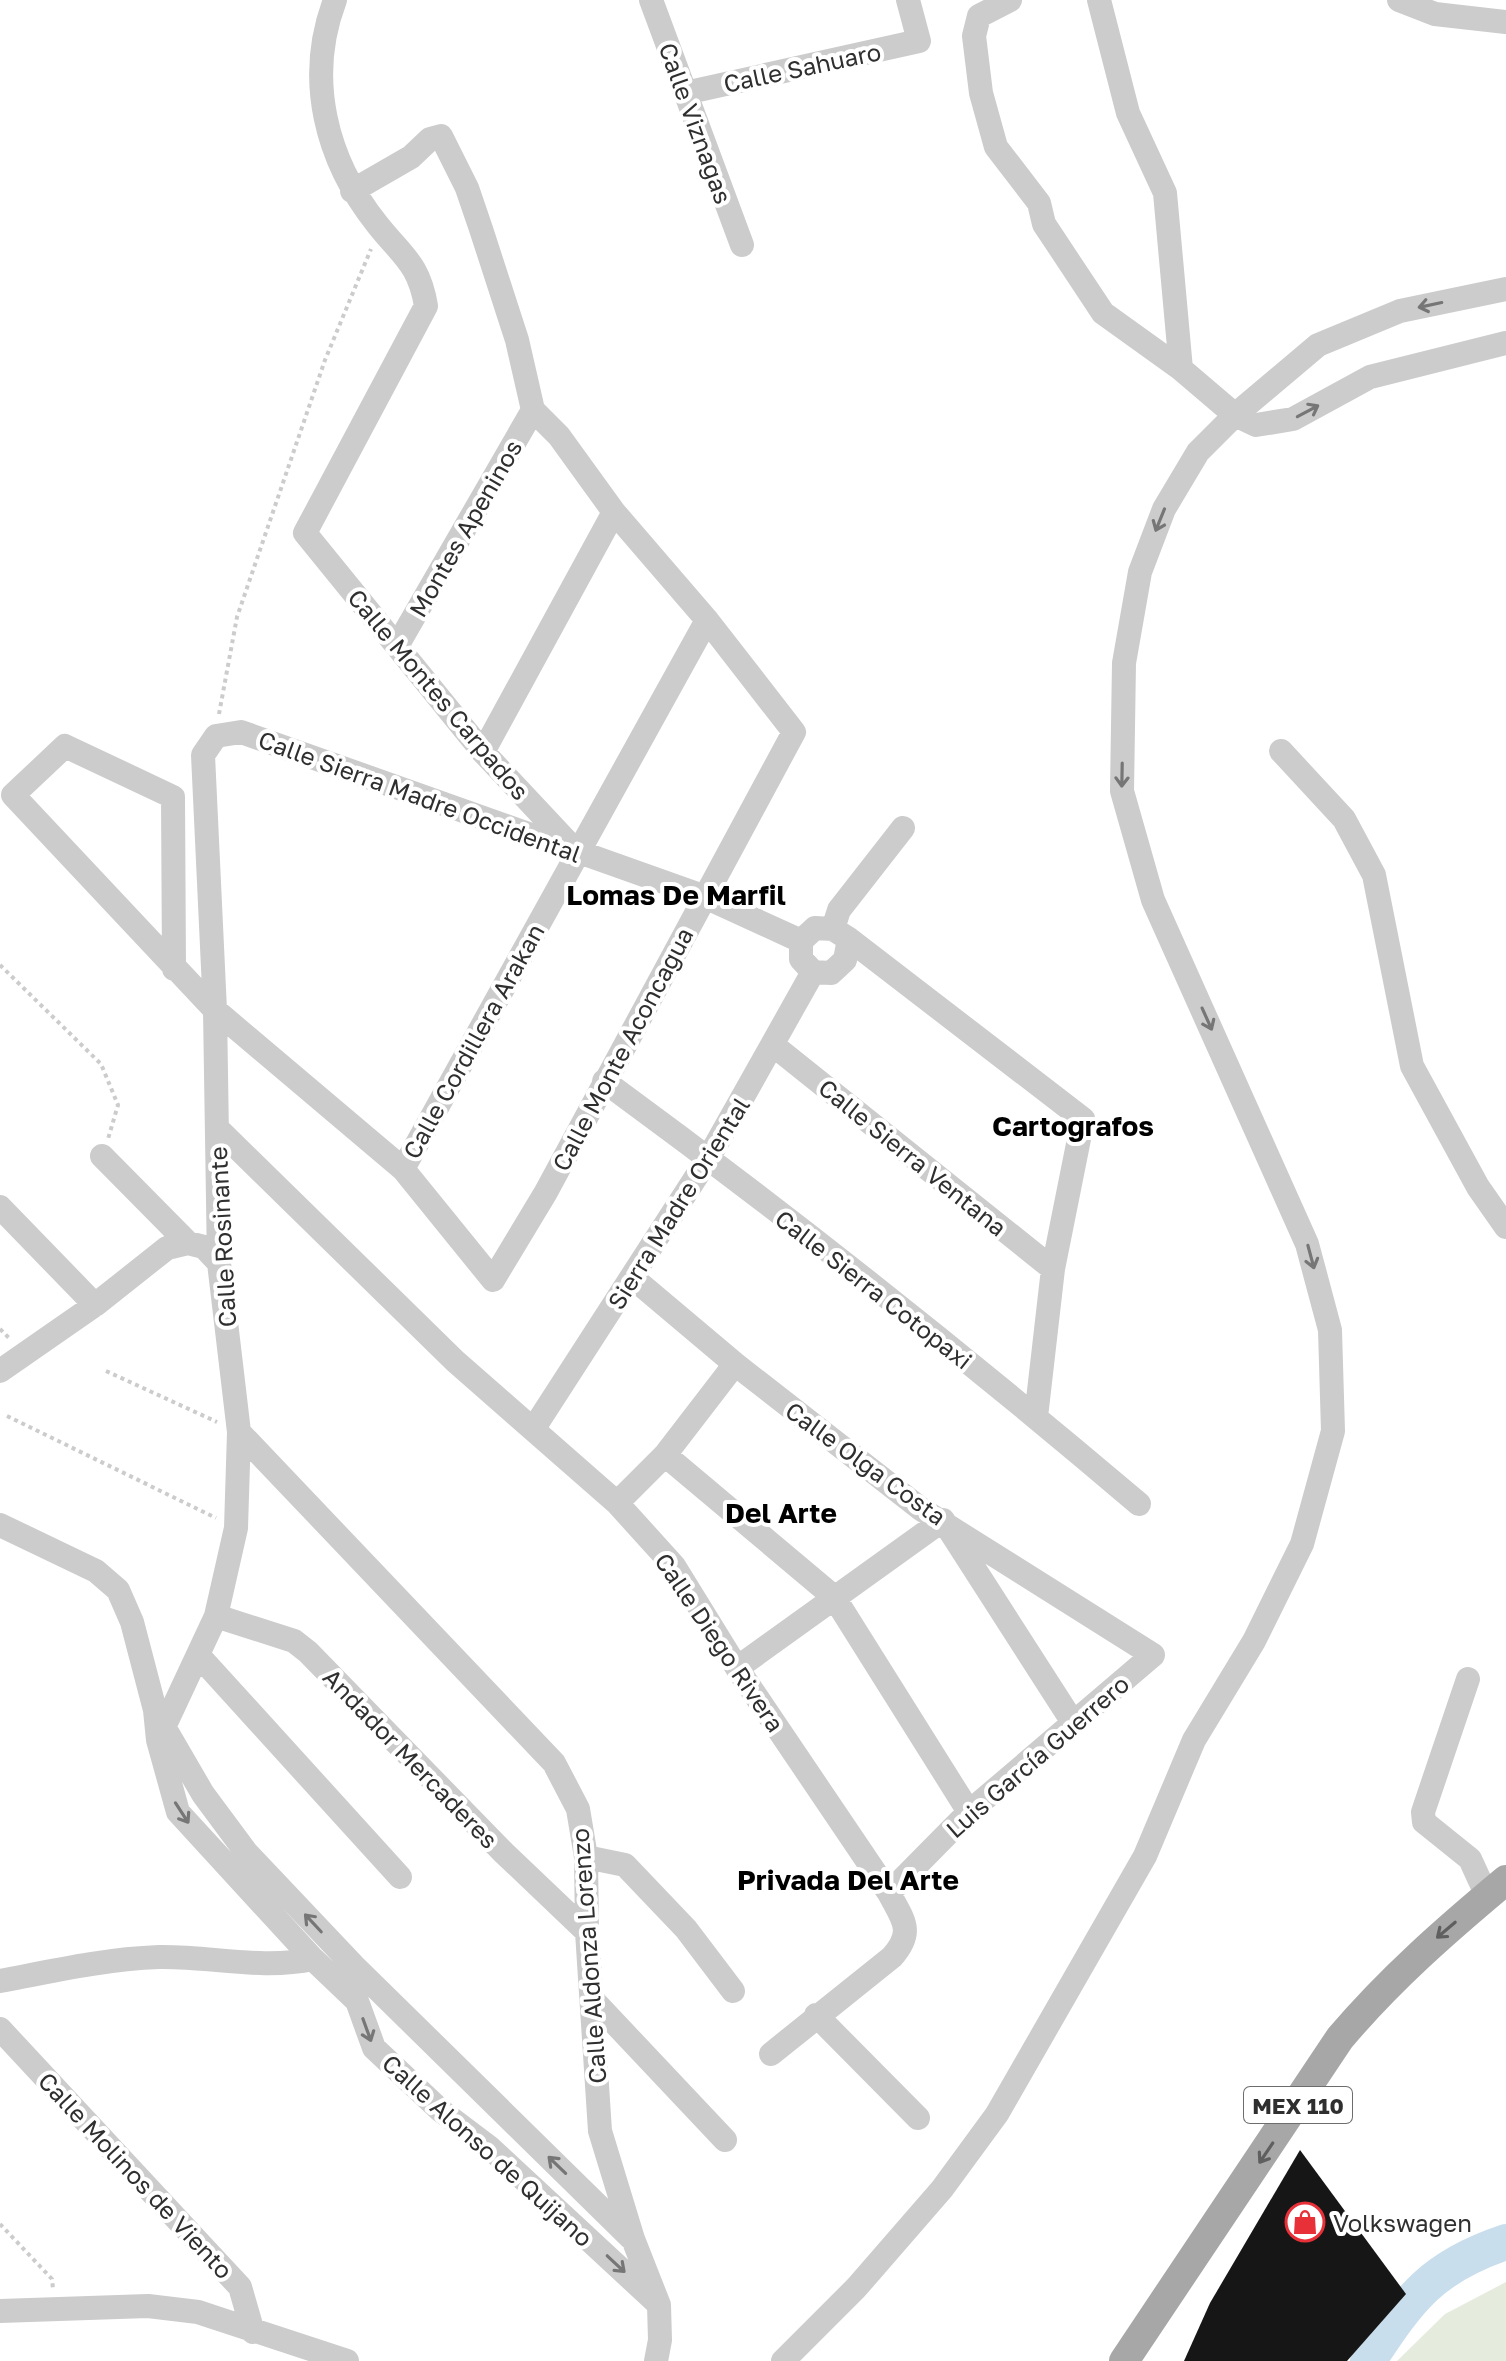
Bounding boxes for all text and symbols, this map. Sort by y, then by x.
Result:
street label: Calle Sahuaro [721,36,883,98]
street label: Calle Viznagas [653,39,739,207]
one-way arrow [1417,298,1443,313]
one-way arrow [1295,402,1319,418]
street label: Montes Apeninos [403,434,527,622]
one-way arrow [1152,507,1166,532]
street label: Calle Montes Carpados [342,583,536,805]
street label: Calle Sierra Madre Occidental [255,724,585,868]
one-way arrow [1114,761,1130,788]
district label: Lomas De Marfil [566,878,786,911]
street label: Calle Cordillera Arakan [396,918,550,1164]
street label: Calle Monte Aconcagua [545,922,699,1176]
one-way arrow [1200,1006,1215,1031]
street label: Calle Sierra Ventana [813,1072,1013,1242]
street label: Sierra Madre Oriental [601,1092,755,1314]
district label: Cartografos [992,1109,1154,1142]
street label: Calle Rosinante [203,1146,241,1328]
street label: Calle Sierra Cotopaxi [770,1203,978,1375]
one-way arrow [1304,1244,1319,1269]
street label: Calle Olga Costa [780,1395,952,1531]
district label: Del Arte [725,1496,837,1529]
street label: Calle Diego Rivera [649,1547,791,1737]
street label: Andador Mercaderes [318,1662,504,1854]
street label: Luis García Guerrero [940,1669,1134,1843]
one-way arrow [174,1801,191,1823]
street label: Calle Aldonza Lorenzo [565,1827,611,2085]
district label: Privada Del Arte [737,1863,959,1896]
one-way arrow [304,1913,323,1933]
one-way arrow [1436,1921,1457,1939]
one-way arrow [361,2017,375,2042]
street label: Calle Alonso de Quijano [377,2048,599,2252]
street label: Calle Molinos de Viento [33,2066,239,2284]
road number: MEX 110 [1244,2087,1352,2123]
one-way arrow [1258,2141,1274,2163]
one-way arrow [548,2156,567,2175]
shop icon: Volkswagen [1284,2201,1326,2243]
place label: Volkswagen [1333,2208,1472,2237]
one-way arrow [605,2255,625,2273]

